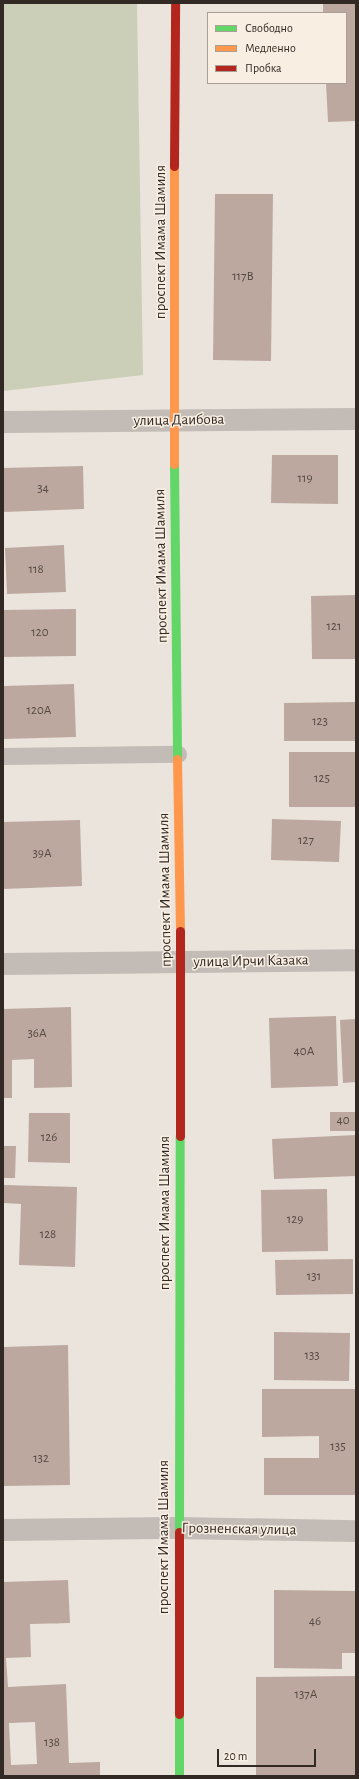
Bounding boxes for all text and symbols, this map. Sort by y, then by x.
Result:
legend [207,12,347,84]
text: Свободно [245,22,293,34]
text: Медленно [245,42,296,54]
text: Пробка [245,62,282,74]
street label: проспект Имама Шамиля [152,165,170,319]
house number: 117В [232,269,254,285]
street label: улица Даибова [133,410,225,430]
house number: 119 [297,471,313,487]
house number: 34 [37,481,49,497]
street label: проспект Имама Шамиля [151,489,171,643]
house number: 118 [28,562,44,578]
house number: 121 [327,619,341,635]
house number: 120 [31,625,49,641]
house number: 120А [27,703,51,719]
house number: 123 [312,714,328,730]
house number: 125 [314,771,330,787]
street label: проспект Имама Шамиля [155,813,175,967]
house number: 127 [298,833,314,849]
house number: 39А [32,846,52,862]
street label: улица Ирчи Казака [193,951,309,971]
house number: 36А [27,1026,47,1042]
house number: 40А [294,1044,314,1060]
house number: 40 [336,1113,350,1129]
house number: 126 [41,1130,57,1146]
street label: проспект Имама Шамиля [156,1136,174,1290]
house number: 129 [287,1212,303,1228]
house number: 128 [40,1227,56,1243]
house number: 131 [307,1269,321,1285]
house number: 133 [304,1348,320,1364]
house number: 135 [330,1439,346,1455]
house number: 132 [33,1451,49,1467]
street label: проспект Имама Шамиля [155,1460,173,1614]
street label: Грозненская улица [181,1519,297,1539]
house number: 46 [309,1614,321,1630]
house number: 137А [295,1687,317,1703]
house number: 138 [44,1735,60,1751]
scale bar [219,1741,318,1767]
text: 20 m [224,1750,247,1762]

